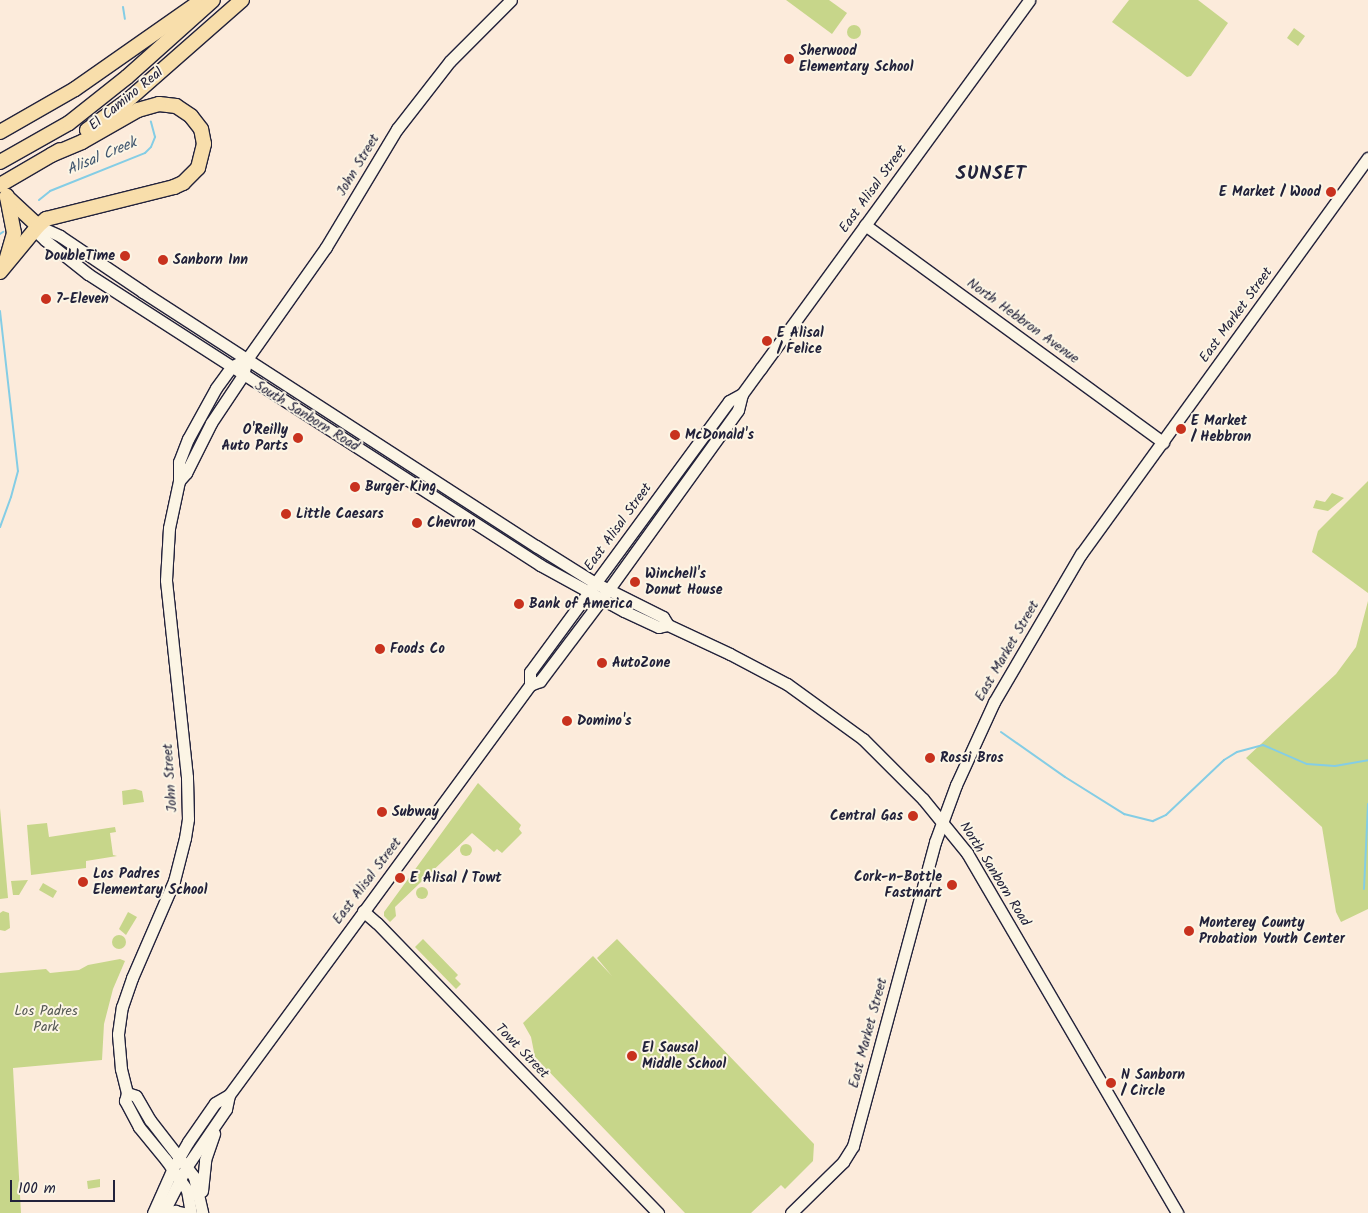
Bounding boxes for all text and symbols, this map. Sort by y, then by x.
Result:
place label: Sherwood Elementary School [799,43,913,75]
marker: Sherwood Elementary School [783,53,795,65]
street label: El Camino Real [86,64,166,134]
street label: John Street [333,131,383,199]
water label: Alisal Creek [64,134,140,180]
street label: East Alisal Street [836,142,910,236]
district label: SUNSET [955,164,1027,186]
place label: E Market / Wood [1219,184,1321,200]
marker: E Market / Wood [1325,186,1337,198]
place label: DoubleTime [44,248,115,264]
marker: DoubleTime [119,250,131,262]
place label: Sanborn Inn [173,252,248,268]
marker: Sanborn Inn [157,254,169,266]
street label: East Market Street [1196,264,1276,366]
street label: North Hebbron Avenue [964,275,1082,367]
place label: 7-Eleven [56,291,109,307]
marker: 7-Eleven [40,293,52,305]
place label: E Alisal / Felice [777,325,824,358]
marker: E Alisal / Felice [761,335,773,347]
street label: South Sanborn Road [252,377,362,455]
place label: E Market / Hebbron [1191,413,1251,446]
place label: O'Reilly Auto Parts [222,422,288,454]
marker: E Market / Hebbron [1175,423,1187,435]
place label: McDonald's [685,427,754,443]
marker: McDonald's [669,429,681,441]
marker: O'Reilly Auto Parts [292,432,304,444]
place label: Burger King [365,479,436,495]
street label: East Alisal Street [581,480,655,574]
marker: Burger King [349,481,361,493]
place label: Little Caesars [296,506,384,522]
marker: Little Caesars [280,508,292,520]
place label: Chevron [427,515,475,531]
marker: Chevron [411,517,423,529]
place label: Winchell's Donut House [645,566,723,598]
marker: Winchell's Donut House [629,576,641,588]
place label: Bank of America [529,596,633,612]
marker: Bank of America [513,598,525,610]
street label: East Market Street [971,598,1043,704]
place label: Foods Co [390,641,445,657]
marker: Foods Co [374,643,386,655]
place label: AutoZone [612,655,670,671]
marker: AutoZone [596,657,608,669]
place label: Domino's [577,713,632,729]
marker: Domino's [561,715,573,727]
street label: John Street [159,743,181,813]
place label: Rossi Bros [940,750,1004,766]
marker: Rossi Bros [924,752,936,764]
place label: Subway [392,804,439,820]
marker: Subway [376,806,388,818]
place label: Central Gas [830,808,903,824]
marker: Central Gas [907,810,919,822]
street label: North Sanborn Road [956,819,1034,929]
street label: East Alisal Street [329,834,405,928]
place label: Los Padres Elementary School [93,866,207,899]
place label: Cork-n-Bottle Fastmart [854,869,942,902]
place label: E Alisal / Towt [410,870,502,886]
marker: E Alisal / Towt [394,872,406,884]
marker: Los Padres Elementary School [77,876,89,888]
marker: Cork-n-Bottle Fastmart [946,879,958,891]
place label: Monterey County Probation Youth Center [1199,915,1345,948]
marker: Monterey County Probation Youth Center [1183,925,1195,937]
street label: East Market Street [845,976,891,1090]
park label: Los Padres Park [14,1003,78,1036]
street label: Towt Street [492,1020,552,1082]
place label: El Sausal Middle School [642,1040,726,1072]
marker: El Sausal Middle School [626,1050,638,1062]
place label: N Sanborn / Circle [1121,1067,1185,1100]
marker: N Sanborn / Circle [1105,1077,1117,1089]
scale bar [12,1170,118,1202]
text: 100 m [18,1177,56,1201]

